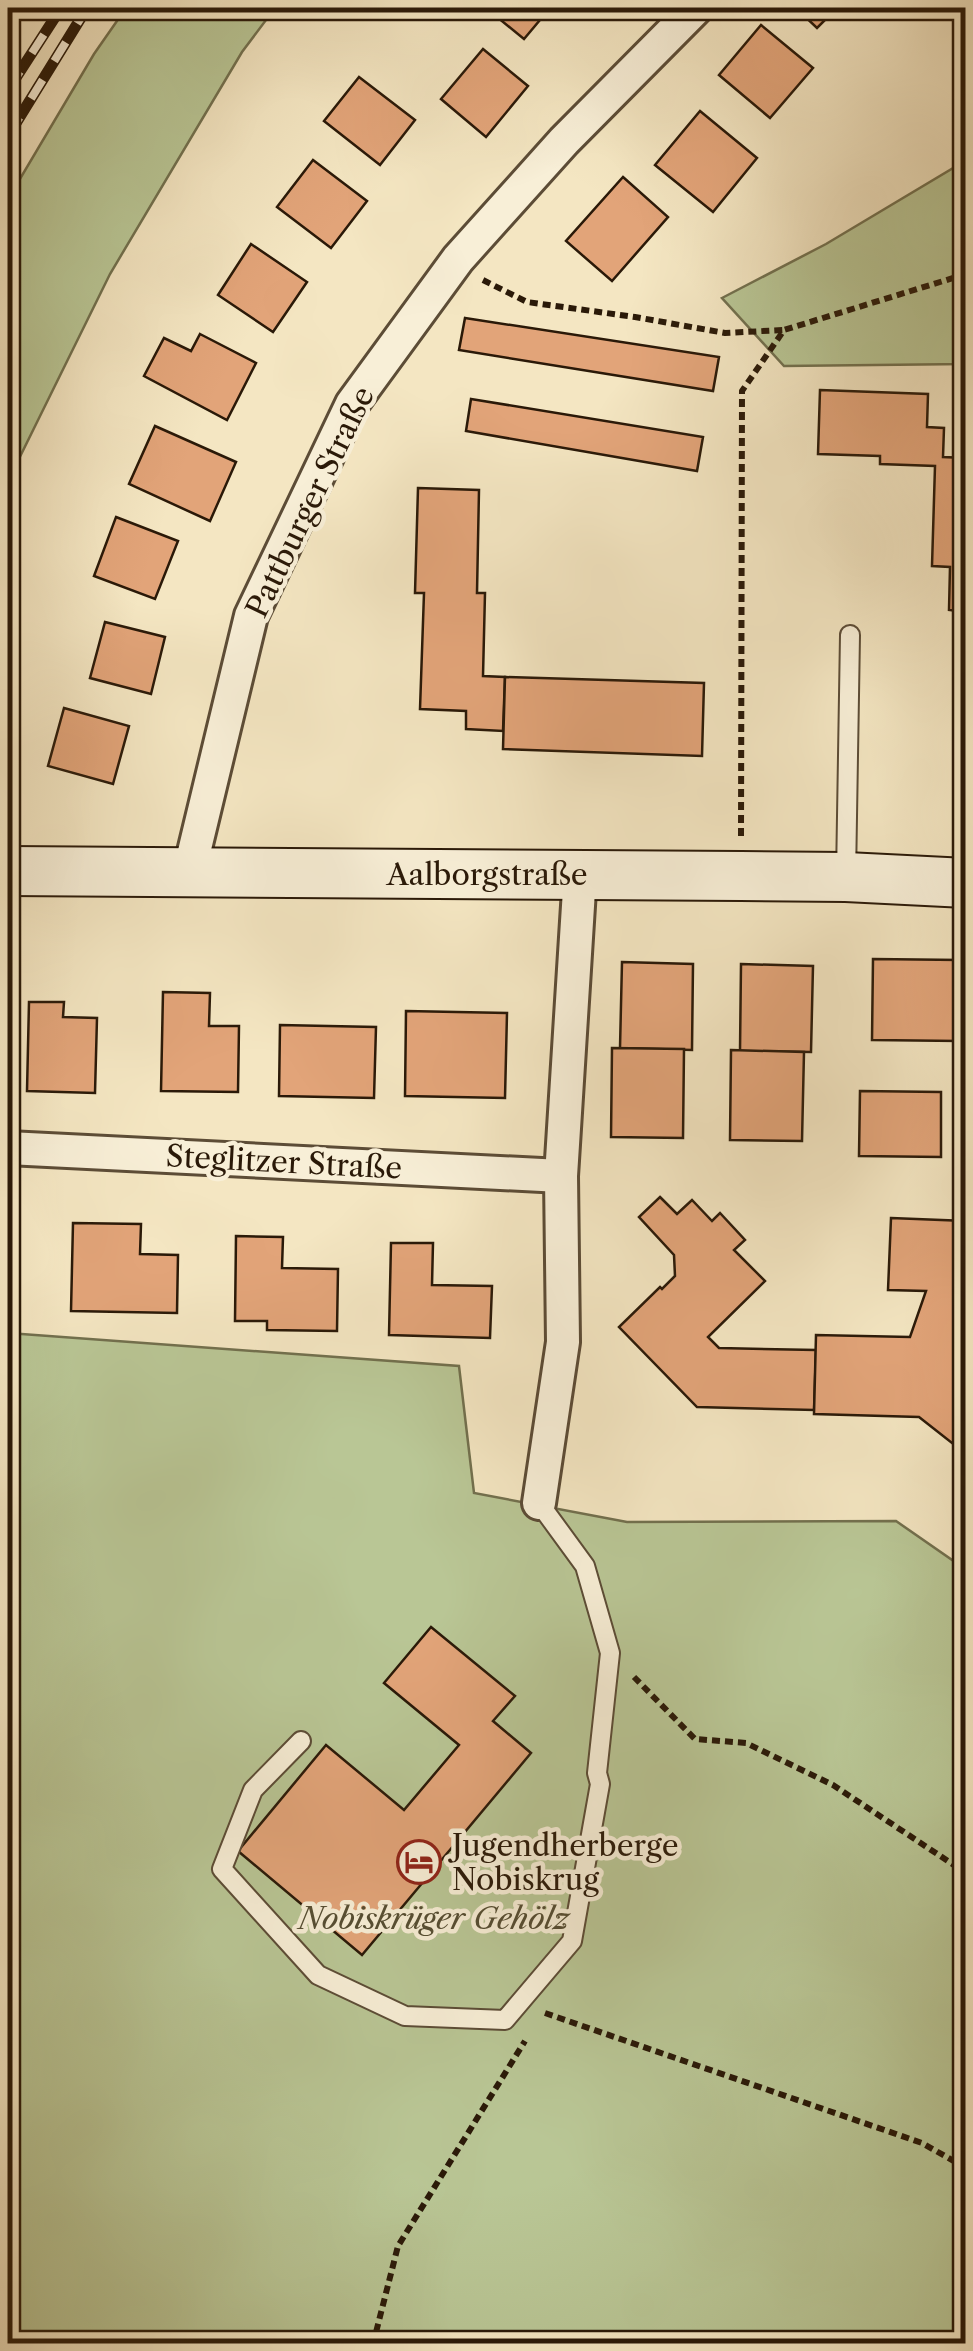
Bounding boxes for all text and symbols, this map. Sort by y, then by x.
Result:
street label: Pattburger Straße [238,380,382,624]
street label: Aalborgstraße [385,856,588,893]
street label: Steglitzer Straße [165,1137,403,1187]
place label: Jugendherberge Nobiskrug [448,1827,678,1898]
hotel icon: Jugendherberge Nobiskrug [396,1839,442,1885]
park label: Nobiskrüger Gehölz [297,1900,572,1937]

